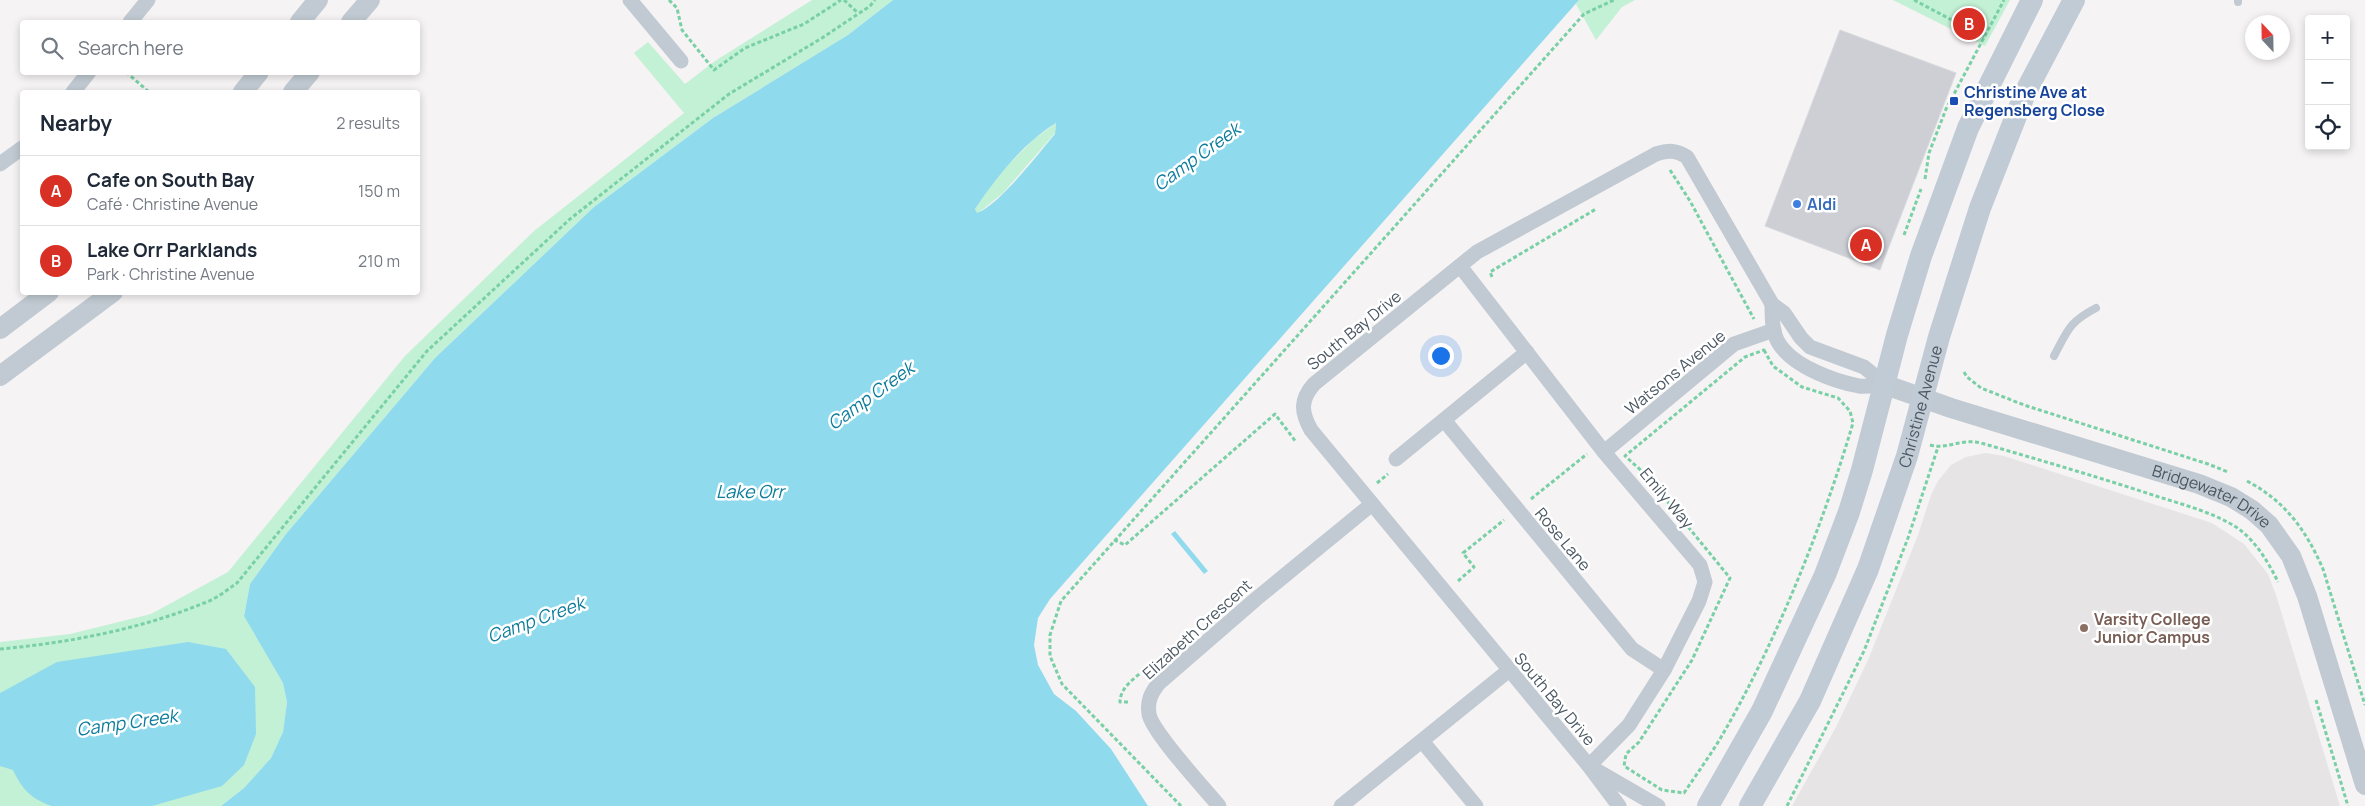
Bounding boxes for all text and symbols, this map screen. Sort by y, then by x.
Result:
pin: B [1953,5,1985,43]
north arrow [2245,15,2290,60]
map controls [2305,15,2350,150]
button: + [2305,15,2350,60]
search box [20,20,420,75]
icon: search [38,34,66,62]
text: Search here [78,35,184,61]
button: − [2305,60,2350,105]
place label: Christine Ave at Regensberg Close [1964,81,2105,121]
marker: Christine Ave at Regensberg Close [1948,95,1960,107]
button: locate [2305,105,2350,150]
text: Nearby [40,109,112,137]
text: 2 results [336,112,400,134]
water label: Camp Creek [1148,115,1247,196]
text: Cafe on South Bay [87,167,254,193]
text: A [51,180,61,202]
text: 150 m [358,180,400,202]
text: Café · Christine Avenue [87,193,258,215]
place label: Aldi [1807,193,1837,215]
marker: Aldi [1791,198,1803,210]
pin: A [1850,226,1882,264]
text: Lake Orr Parklands [87,237,257,263]
text: B [51,250,61,272]
text: 210 m [358,250,400,272]
text: Park · Christine Avenue [87,263,255,285]
street label: South Bay Drive [1302,285,1406,375]
street label: Watsons Avenue [1620,325,1730,419]
your location [1428,343,1454,369]
street label: Christine Avenue [1893,343,1947,471]
water label: Camp Creek [822,354,921,435]
street label: Bridgewater Drive [2150,459,2276,533]
street label: Emily Way [1635,463,1699,533]
water label: Lake Orr [716,479,787,503]
street label: Rose Lane [1530,503,1596,575]
street label: Elizabeth Crescent [1138,574,1256,684]
water label: Camp Creek [484,589,590,648]
place label: Varsity College Junior Campus [2094,608,2211,648]
marker: Varsity College Junior Campus [2078,622,2090,634]
street label: South Bay Drive [1510,648,1600,750]
water label: Camp Creek [75,703,182,741]

